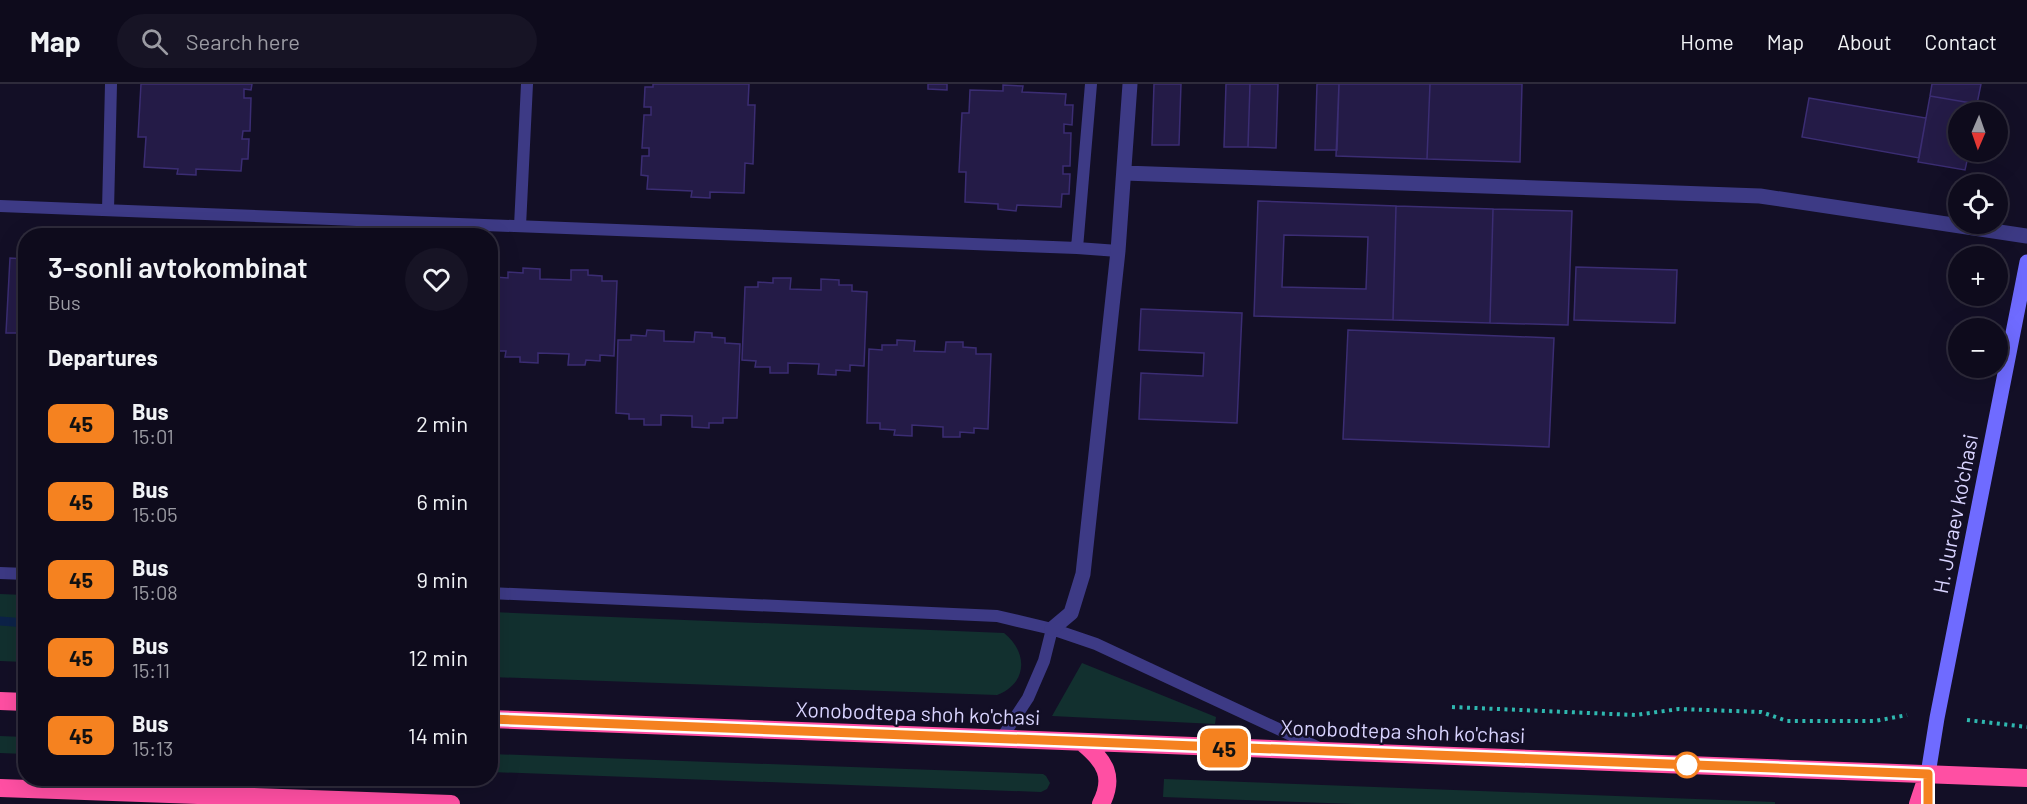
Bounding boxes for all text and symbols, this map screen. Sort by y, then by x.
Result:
search box [117,14,537,68]
text: Map [30,24,81,58]
icon: search [138,25,171,58]
text: Search here [186,28,300,54]
text: Home [1680,29,1734,54]
text: Map [1767,29,1804,54]
text: About [1837,29,1892,54]
text: Contact [1925,29,1997,54]
north arrow [1948,102,2008,162]
map controls [1948,102,2008,378]
button: locate [1948,174,2008,234]
button: + [1948,246,2008,306]
button: heart [405,248,468,311]
text: 3-sonli avtokombinat [48,250,308,284]
text: Bus [48,290,81,314]
button: − [1948,318,2008,378]
text: Departures [48,344,158,370]
text: Bus [132,398,169,424]
text: 2 min [416,410,468,436]
text: 45 [69,411,93,436]
text: 15:01 [132,424,174,448]
street label: H. Juraev ko'chasi [1927,432,1982,596]
text: Bus [132,476,169,502]
text: 6 min [417,488,468,514]
text: 45 [69,489,93,514]
text: 15:05 [132,502,178,526]
text: Bus [132,554,169,580]
text: 9 min [416,566,468,592]
text: 45 [69,567,93,592]
text: 15:08 [132,580,178,604]
text: Bus [132,632,169,658]
text: 12 min [408,644,468,670]
text: 45 [69,645,93,670]
text: 15:11 [132,658,170,682]
street label: Xonobodtepa shoh ko'chasi [795,696,1041,729]
text: Bus [132,710,169,736]
street label: Xonobodtepa shoh ko'chasi [1280,714,1526,747]
text: 14 min [408,722,468,748]
text: 45 [69,723,93,748]
line badge: 45 [1197,728,1251,768]
text: 15:13 [132,736,173,760]
text: 45 [1212,736,1236,761]
unlabelled marker [1674,752,1700,778]

